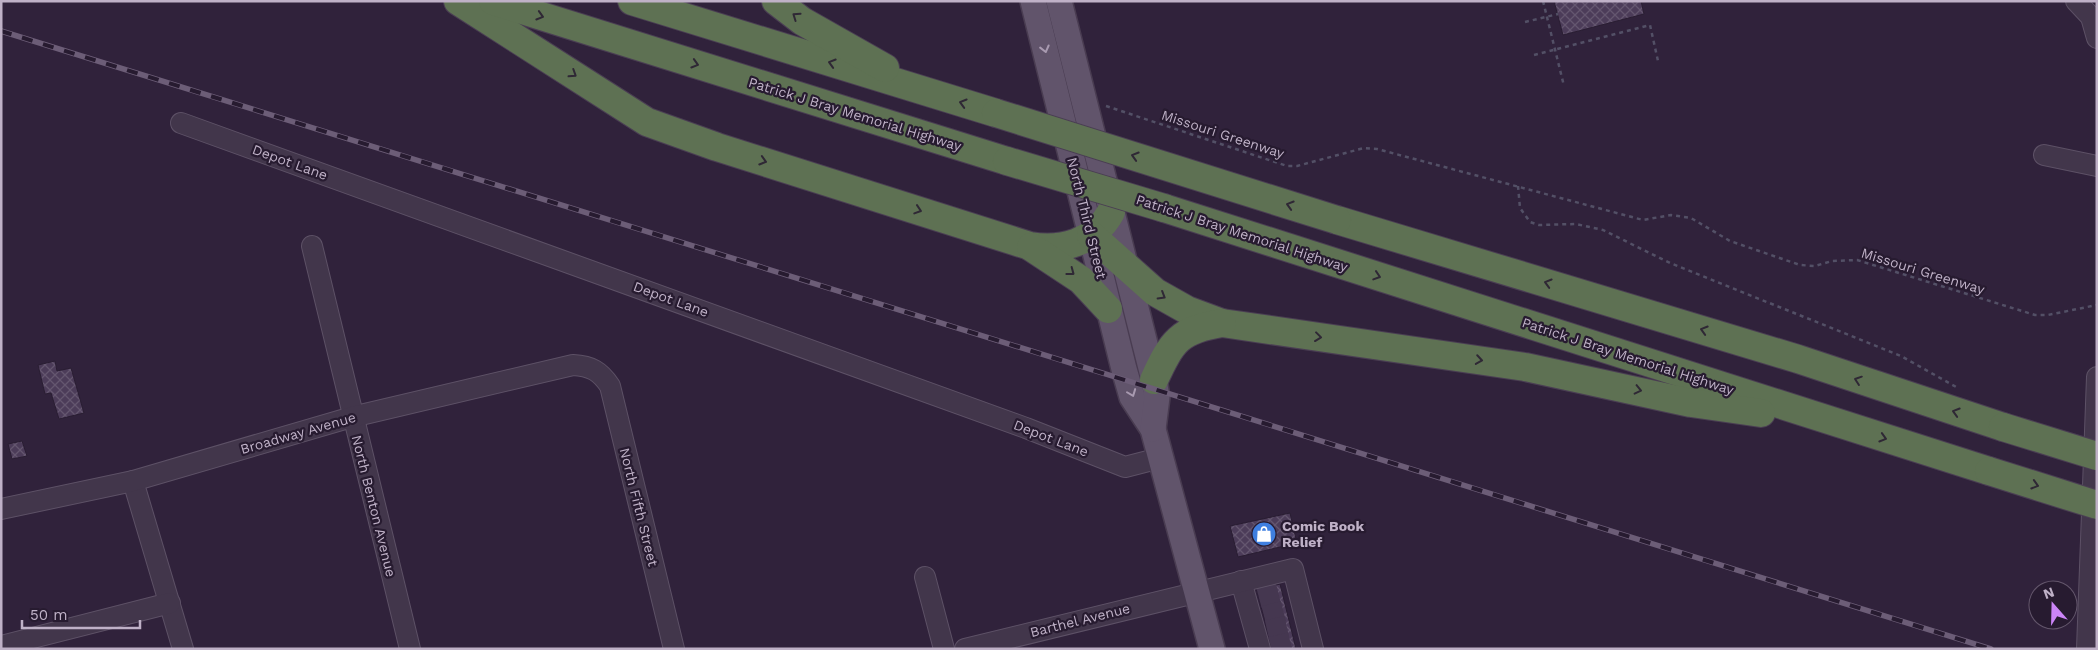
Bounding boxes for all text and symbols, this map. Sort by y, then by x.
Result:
one-way arrow [535,10,543,20]
one-way arrow [793,14,802,22]
one-way arrow [1039,44,1050,53]
one-way arrow [690,59,698,69]
one-way arrow [829,59,837,69]
one-way arrow [567,68,576,77]
street label: Patrick J Bray Memorial Highway [747,74,964,154]
one-way arrow [959,99,967,109]
street label: Missouri Greenway [1160,107,1287,162]
street label: Depot Lane [250,141,330,183]
one-way arrow [1131,152,1140,162]
one-way arrow [758,155,767,165]
street label: North Third Street [1064,156,1110,280]
street label: Patrick J Bray Memorial Highway [1134,191,1351,275]
one-way arrow [1286,201,1295,211]
one-way arrow [913,205,922,215]
street label: Missouri Greenway [1859,245,1987,298]
one-way arrow [1065,267,1074,275]
one-way arrow [1372,271,1381,281]
street label: Depot Lane [631,278,711,320]
one-way arrow [1544,278,1552,289]
one-way arrow [1157,290,1166,300]
street label: Patrick J Bray Memorial Highway [1520,314,1737,398]
one-way arrow [1700,325,1708,335]
one-way arrow [1314,331,1322,341]
one-way arrow [1475,354,1483,365]
one-way arrow [1855,376,1863,386]
one-way arrow [1634,385,1643,395]
one-way arrow [1126,389,1136,397]
one-way arrow [1952,408,1961,418]
street label: Broadway Avenue [238,409,358,457]
street label: Depot Lane [1011,416,1091,460]
one-way arrow [1878,432,1887,442]
street label: North Benton Avenue [349,433,399,579]
street label: North Fifth Street [617,446,662,568]
one-way arrow [2030,480,2039,490]
place label: Comic Book Relief [1282,518,1364,550]
shop icon: Comic Book Relief [1251,521,1277,547]
north arrow [2028,580,2078,630]
text: N [2041,583,2056,602]
scale bar [22,598,140,630]
street label: Barthel Avenue [1028,600,1132,640]
text: 50 m [30,606,67,624]

